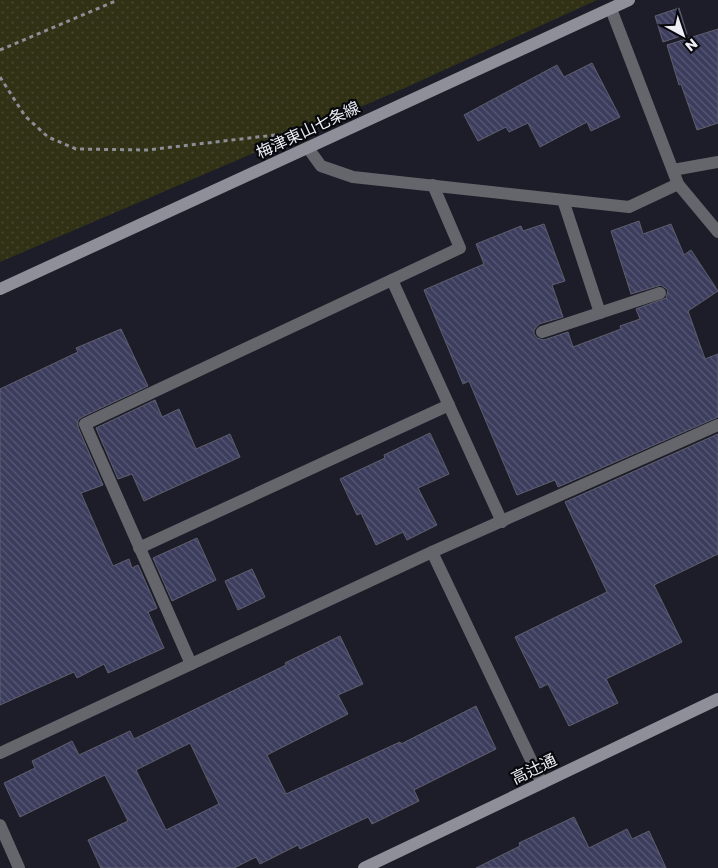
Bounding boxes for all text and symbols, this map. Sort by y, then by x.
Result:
north arrow [658,10,708,60]
text: N [681,34,702,56]
street label: 梅津東山七条線 [252,96,364,164]
street label: 高辻通 [507,748,561,790]

